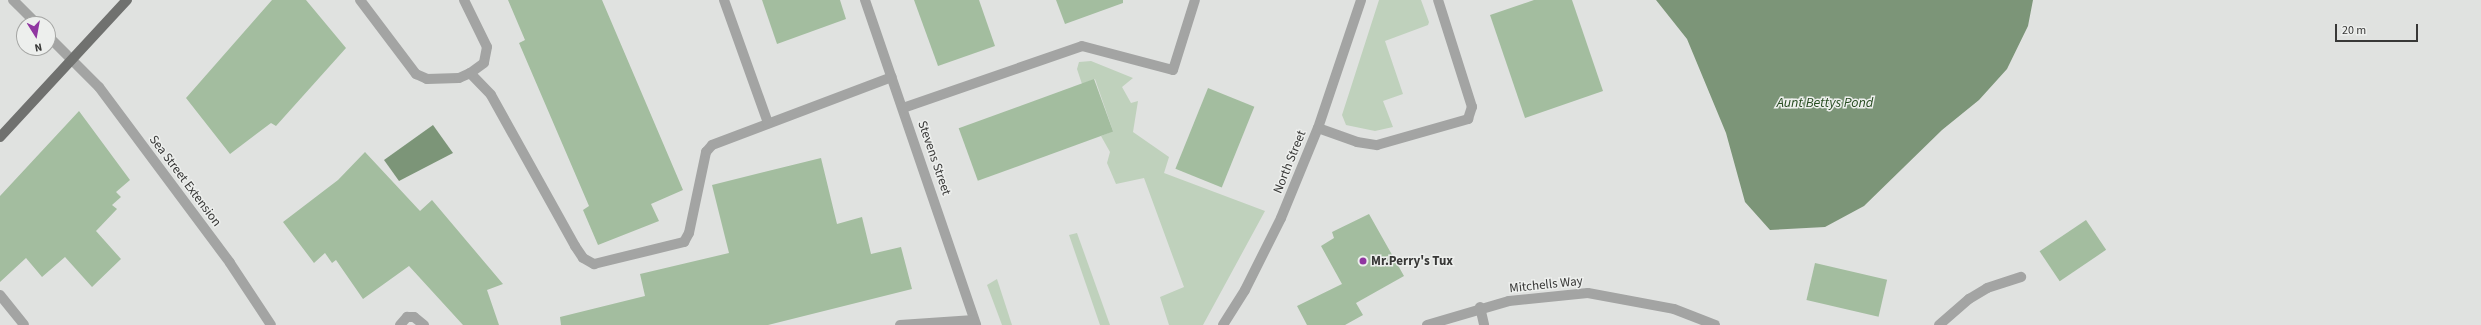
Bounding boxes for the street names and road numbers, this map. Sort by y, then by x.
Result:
street label: Stevens Street [914,119,954,197]
street label: North Street [1270,128,1310,196]
street label: Sea Street Extension [146,132,224,230]
street label: Mitchells Way [1509,273,1583,297]

